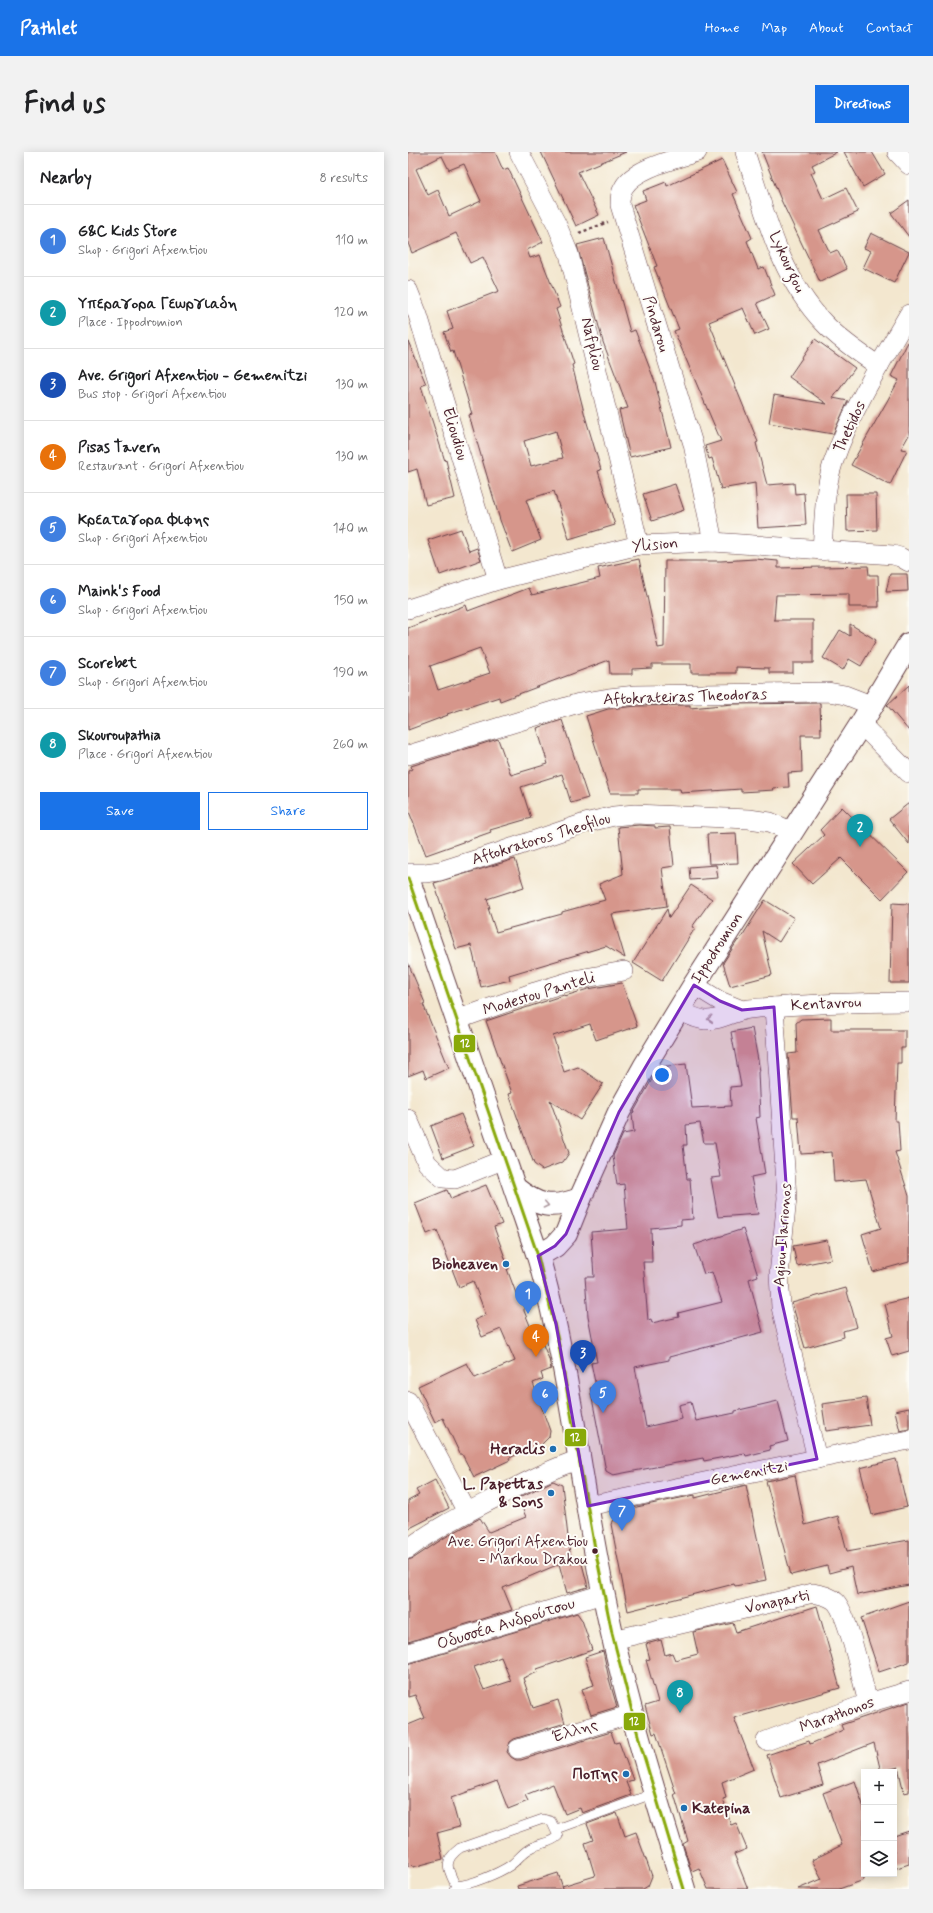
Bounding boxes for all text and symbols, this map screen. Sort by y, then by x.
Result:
text: Pathlet [20,16,77,41]
text: Home [705,19,739,37]
text: Map [761,19,787,37]
text: About [809,19,844,37]
text: Contact [866,19,913,37]
button: Directions [815,85,909,123]
text: Find us [24,86,105,123]
text: Nearby [40,167,92,189]
text: 8 results [320,170,368,187]
text: G&C Kids Store [78,222,177,242]
street label: Lykourgou [763,228,810,296]
text: 1 [50,232,56,249]
text: 110 m [335,232,368,249]
text: Shop · Grigori Afxentiou [78,242,207,259]
street label: Pindarou [638,293,674,355]
text: Υπεραγορα Γεωργιαδη [78,294,237,314]
text: 2 [50,304,56,321]
text: 120 m [334,304,368,321]
text: Place · Ippodromion [78,314,183,331]
street label: Nafpliou [576,315,608,373]
text: Ave. Grigori Afxentiou - Gemenitzi [78,366,307,386]
text: 3 [50,376,56,393]
text: 130 m [335,376,368,393]
text: Bus stop · Grigori Afxentiou [78,386,227,403]
street label: Thetidos [829,398,871,456]
street label: Elioudiou [437,405,473,463]
text: Pisas Tavern [78,438,160,458]
text: 4 [49,448,57,465]
text: 130 m [335,448,368,465]
text: Restaurant · Grigori Afxentiou [78,458,244,475]
text: Κρεαταγορα Φιφης [78,510,209,530]
text: 5 [49,520,57,537]
text: 140 m [333,520,368,537]
text: Shop · Grigori Afxentiou [78,530,207,547]
street label: Ylision [631,533,679,557]
text: Maink's Food [78,582,161,602]
text: 6 [50,592,56,609]
text: 150 m [334,592,368,609]
text: Shop · Grigori Afxentiou [78,602,207,619]
text: Scorebet [78,654,137,674]
text: 7 [49,664,57,681]
text: 190 m [333,664,368,681]
text: Shop · Grigori Afxentiou [78,674,207,691]
street label: Aftokrateiras Theodoras [603,684,767,710]
text: Skouroupathia [78,726,161,746]
text: 8 [49,736,57,753]
text: 260 m [333,736,368,753]
text: Place · Grigori Afxentiou [78,746,212,763]
button: Save [40,792,200,830]
button: Share [208,792,368,830]
street label: Aftokratoros Theofilou [469,808,613,870]
pin: 2 [847,814,873,847]
street label: Ippodromion [686,908,748,988]
street label: Modestou Panteli [480,967,598,1021]
street label: Kentavrou [790,992,862,1016]
one-way arrow [707,1014,713,1023]
line badge: 12 [453,1034,476,1053]
text: 12 [460,1037,471,1051]
your location [652,1065,672,1085]
street label: Agiou Ilarionos [769,1183,797,1287]
one-way arrow [543,1200,549,1208]
place label: Bioheaven [432,1254,498,1275]
marker: Bioheaven [501,1259,511,1269]
pin: 1 [515,1281,541,1314]
pin: 4 [523,1324,549,1357]
pin: 3 [570,1340,596,1373]
pin: 5 [590,1380,616,1413]
pin: 6 [532,1381,558,1414]
line badge: 12 [564,1428,587,1447]
text: 12 [570,1431,581,1445]
place label: Heraclis [490,1439,546,1460]
marker: Heraclis [548,1444,558,1454]
street label: Gemenitzi [708,1455,790,1491]
place label: L. Papettas & Sons [462,1474,544,1513]
marker: L. Papettas & Sons [546,1488,556,1498]
pin: 7 [609,1498,635,1531]
place label: Ave. Grigori Afxentiou - Markou Drakou [448,1532,588,1570]
marker: Ave. Grigori Afxentiou - Markou Drakou [590,1546,600,1556]
street label: Vonaparti [743,1585,811,1619]
street label: Οδυσσέα Ανδρούτσου [434,1592,578,1655]
pin: 8 [667,1680,693,1713]
street label: Marathonos [797,1692,877,1738]
line badge: 12 [623,1712,646,1731]
street label: Έλλης [550,1714,600,1748]
text: 12 [629,1715,640,1729]
place label: Ποπης [573,1764,618,1785]
marker: Ποπης [621,1769,631,1779]
map controls [861,1769,897,1877]
button: + [861,1769,897,1805]
place label: Katepina [692,1798,750,1819]
marker: Katepina [679,1803,689,1813]
button: − [861,1805,897,1841]
button: layers [861,1841,897,1877]

